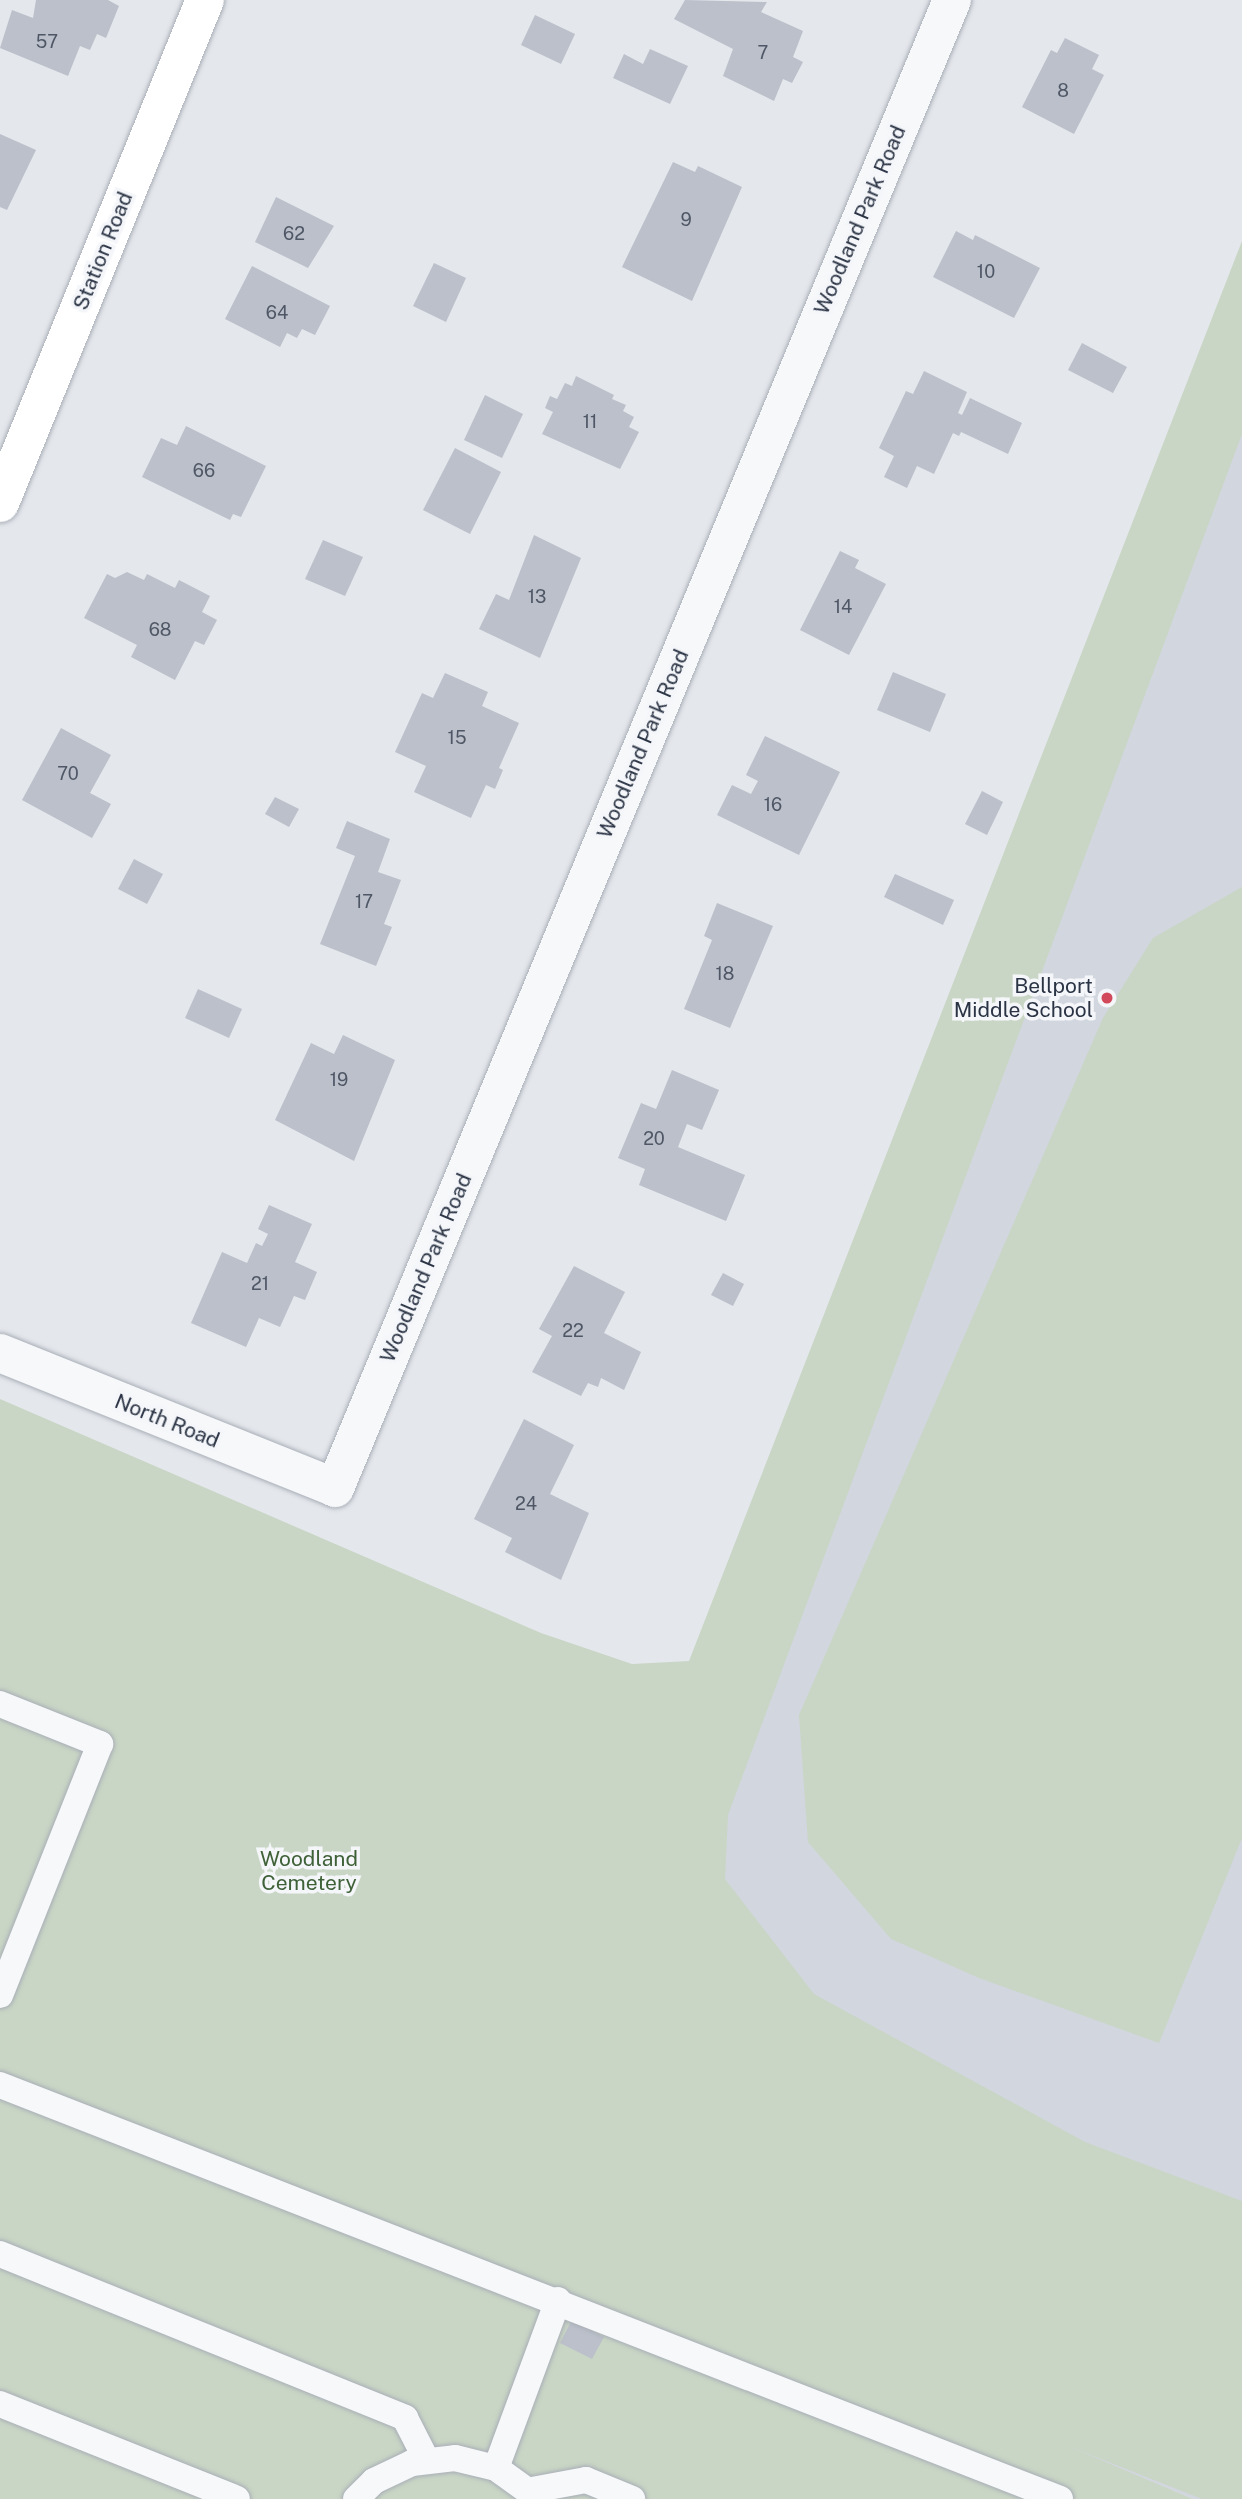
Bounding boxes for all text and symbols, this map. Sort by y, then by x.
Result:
house number: 57 [36,31,58,53]
house number: 7 [758,42,768,64]
house number: 8 [1057,80,1069,102]
street label: Woodland Park Road [809,122,911,318]
street label: Station Road [68,188,138,314]
house number: 9 [680,209,692,231]
house number: 62 [283,223,305,245]
house number: 10 [977,261,995,283]
house number: 64 [266,302,288,324]
house number: 11 [583,411,597,433]
house number: 66 [193,460,215,482]
house number: 13 [528,586,546,608]
house number: 14 [834,596,852,618]
house number: 68 [149,619,171,641]
street label: Woodland Park Road [592,646,694,842]
house number: 15 [448,727,466,749]
house number: 70 [57,763,79,785]
house number: 16 [764,794,782,816]
house number: 17 [355,891,373,913]
house number: 18 [716,963,734,985]
place label: Bellport Middle School [954,973,1093,1023]
marker: Bellport Middle School [1099,990,1115,1006]
house number: 19 [330,1069,348,1091]
house number: 20 [643,1128,665,1150]
street label: Woodland Park Road [375,1170,477,1366]
house number: 21 [251,1273,269,1295]
house number: 22 [562,1320,584,1342]
street label: North Road [111,1389,223,1453]
house number: 24 [515,1493,537,1515]
park label: Woodland Cemetery [260,1846,358,1896]

